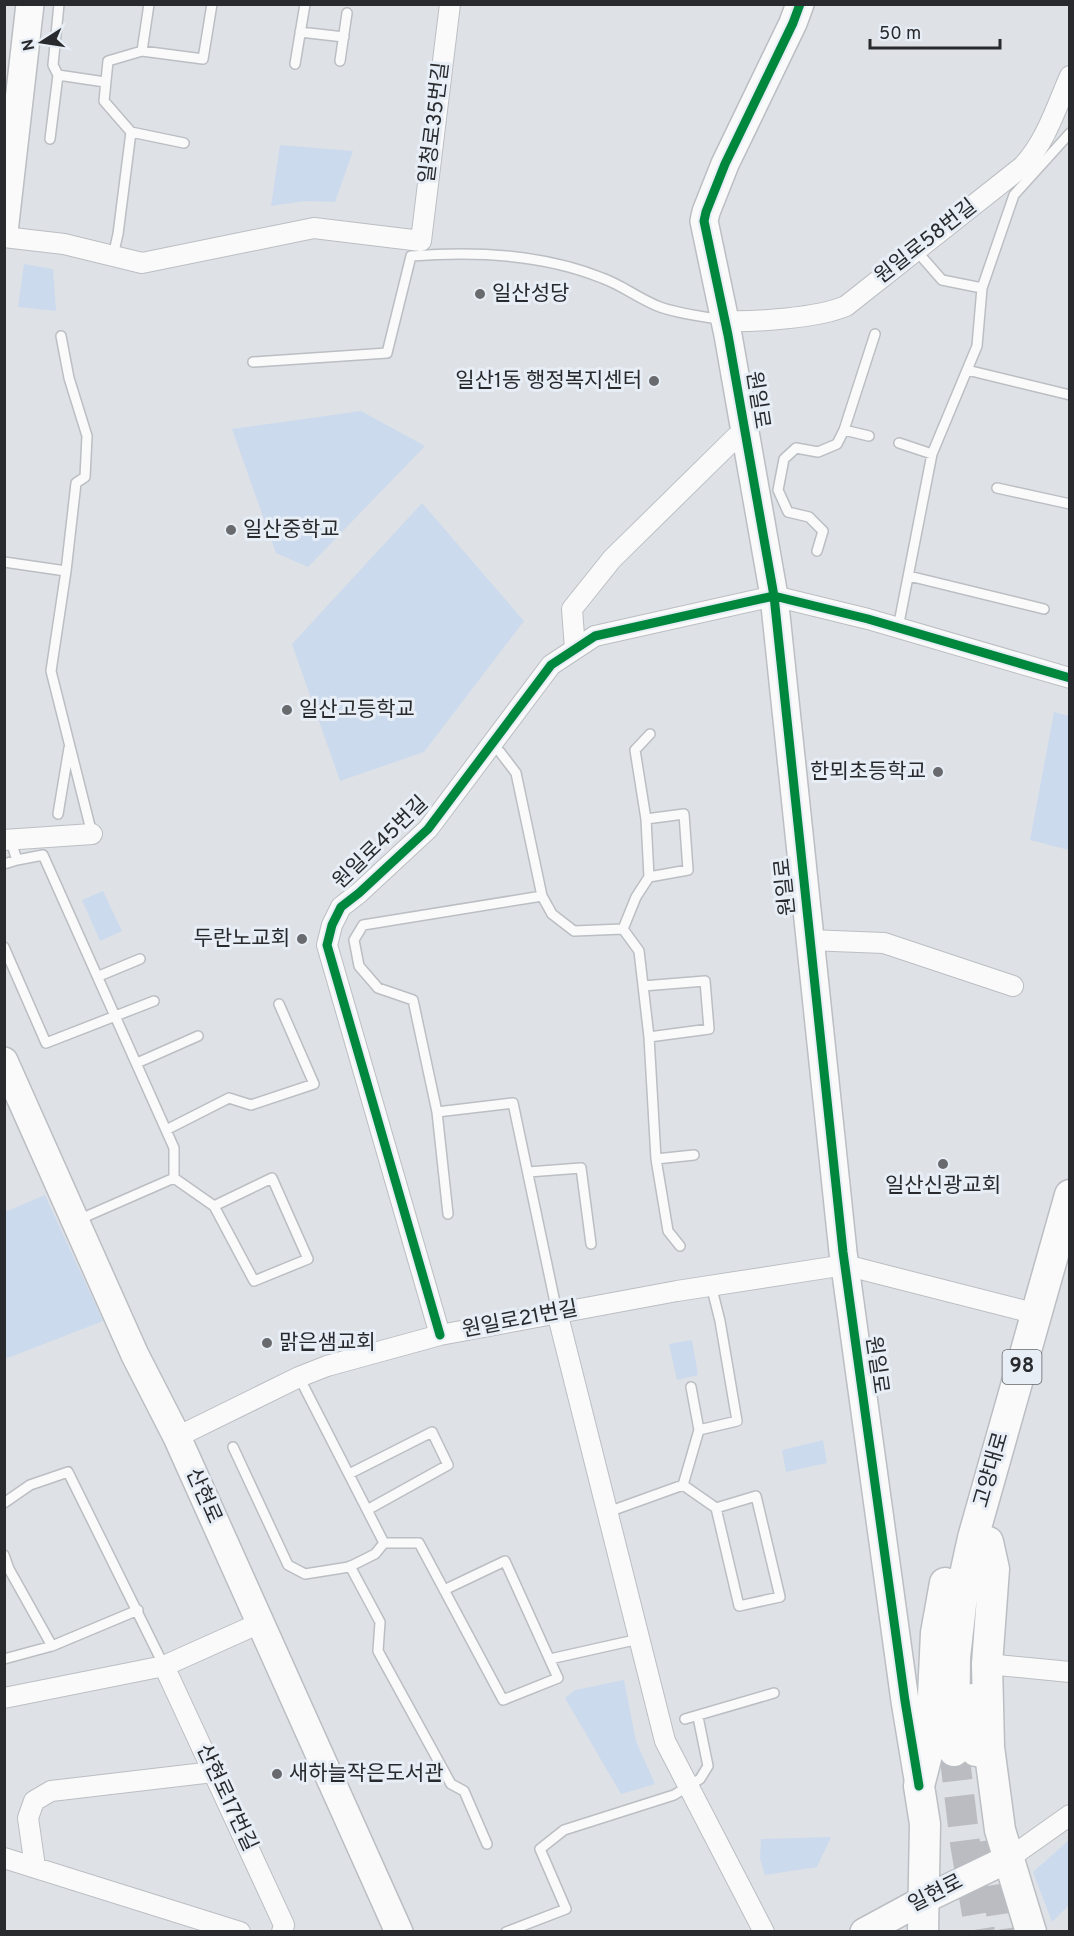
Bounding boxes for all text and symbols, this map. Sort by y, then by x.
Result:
north arrow [12,12,72,72]
scale bar [870,12,1000,50]
text: 50 m [879,23,921,46]
text: N [18,37,40,52]
street label: 일청로35번길 [414,61,456,185]
street label: 원일로58번길 [869,194,983,290]
place label: 일산성당 [492,281,569,308]
marker: 일산성당 [473,287,487,301]
place label: 일산1동 행정복지센터 [455,368,642,395]
street label: 원일로 [739,369,775,431]
marker: 일산1동 행정복지센터 [647,374,661,388]
place label: 일산중학교 [243,517,340,544]
marker: 일산중학교 [224,523,238,537]
place label: 일산고등학교 [299,697,415,724]
marker: 일산고등학교 [280,703,294,717]
place label: 한뫼초등학교 [810,759,926,786]
marker: 한뫼초등학교 [931,765,945,779]
street label: 원일로45번길 [327,791,435,895]
street label: 원일로 [770,857,802,917]
place label: 두란노교회 [193,926,290,953]
marker: 두란노교회 [295,932,309,946]
marker: 일산신광교회 [936,1157,950,1171]
place label: 일산신광교회 [885,1173,1001,1200]
street label: 원일로21번길 [460,1296,580,1344]
place label: 맑은샘교회 [279,1330,376,1357]
street label: 원일로 [859,1334,893,1396]
marker: 맑은샘교회 [260,1336,274,1350]
road number: 98 [1002,1350,1042,1384]
street label: 고양대로 [968,1429,1016,1511]
street label: 산현로 [179,1464,227,1528]
street label: 산현로17번길 [189,1740,263,1856]
place label: 새하늘작은도서관 [289,1761,444,1788]
marker: 새하늘작은도서관 [270,1767,284,1781]
street label: 일현로 [904,1869,968,1919]

